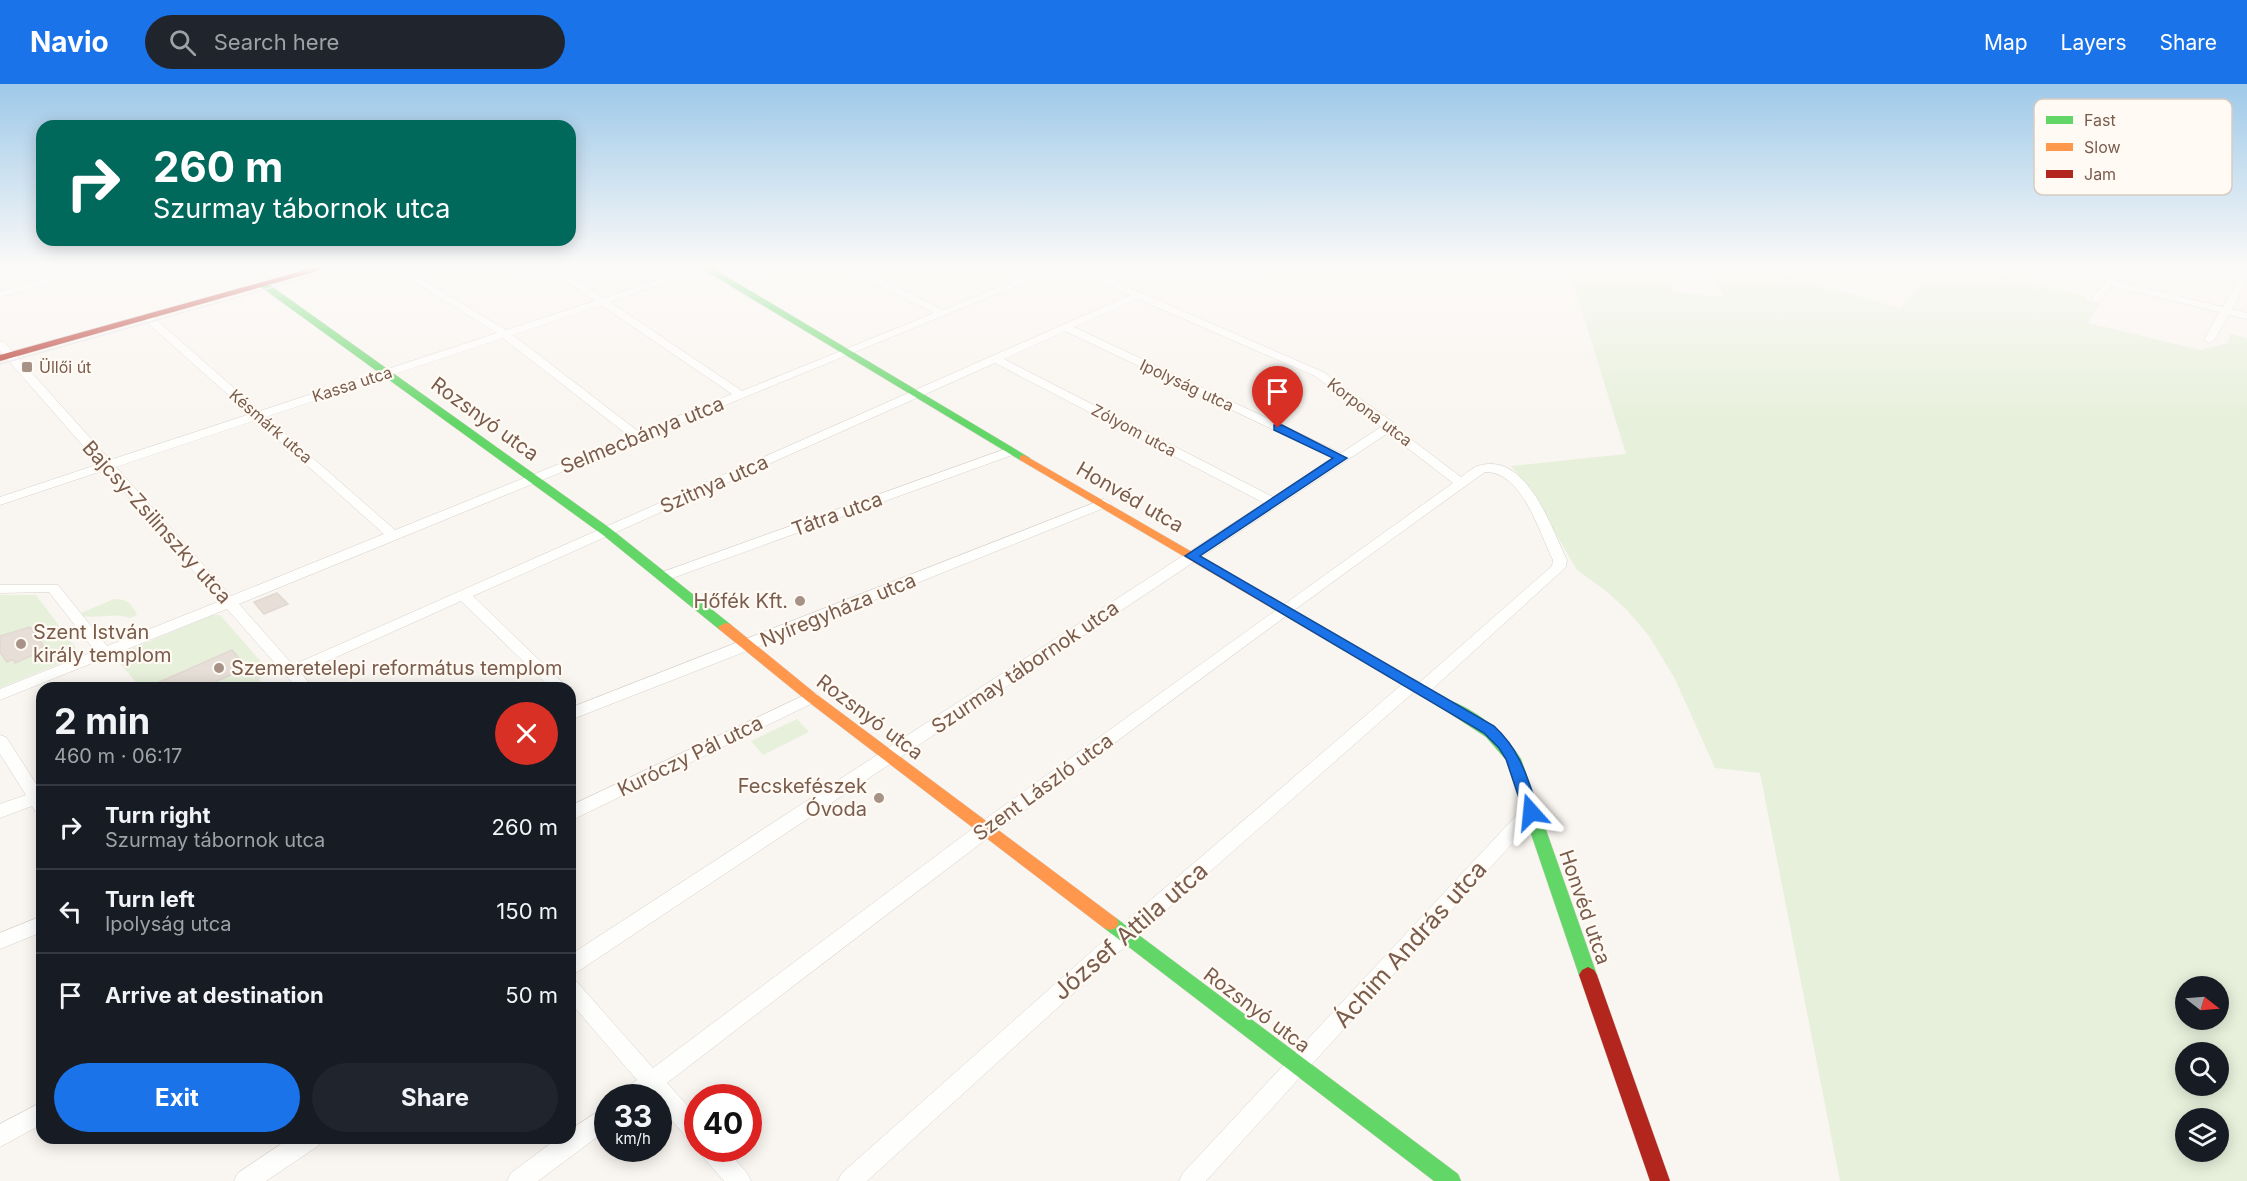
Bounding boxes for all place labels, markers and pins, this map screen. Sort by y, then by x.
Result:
place label: Üllői út [39,357,91,377]
marker: Üllői út [20,360,34,374]
pin [1252,366,1303,428]
place label: Hőfék Kft. [694,589,788,613]
marker: Hőfék Kft. [793,594,807,608]
place label: Szent István király templom [33,620,172,667]
marker: Szent István király templom [14,637,28,651]
place label: Szemeretelepi református templom [231,656,562,680]
marker: Szemeretelepi református templom [212,661,226,675]
place label: Fecskefészek Óvoda [738,774,867,821]
marker: Fecskefészek Óvoda [872,791,886,805]

